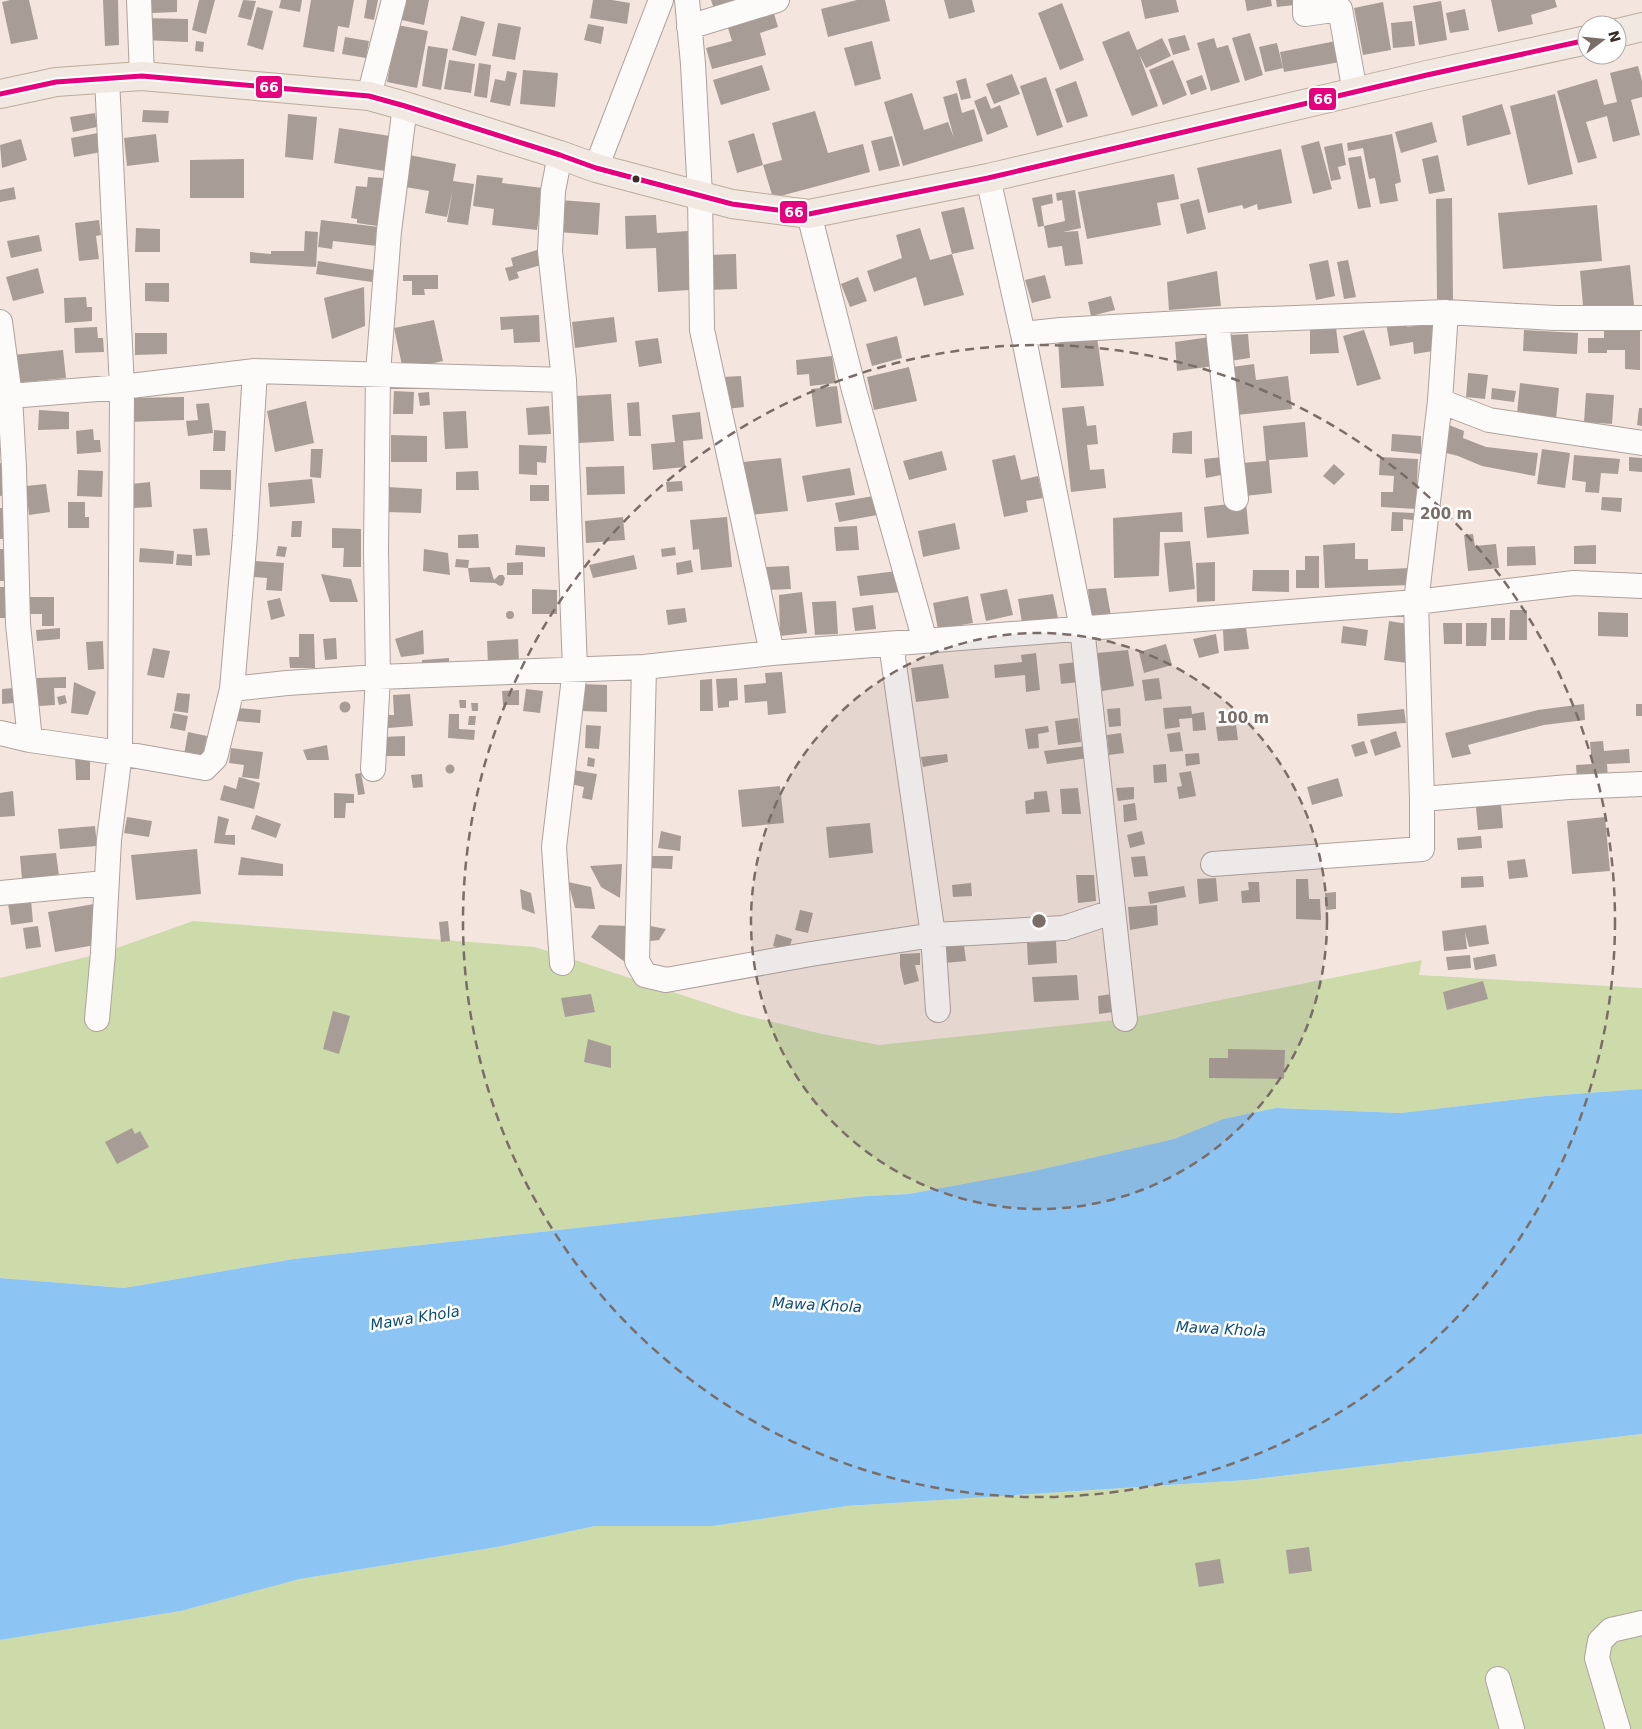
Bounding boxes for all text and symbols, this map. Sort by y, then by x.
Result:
north arrow [1577,15,1627,65]
text: N [1605,29,1624,44]
line badge: 66 [255,75,283,99]
text: 66 [259,79,279,95]
line badge: 66 [1308,87,1337,111]
text: 66 [1313,91,1333,107]
unlabelled marker [631,174,641,184]
line badge: 66 [779,200,808,224]
text: 66 [784,204,804,220]
text: 200 m [1420,505,1472,523]
text: 100 m [1217,709,1269,727]
centre of rings [1030,912,1048,930]
water label: Mawa Khola [771,1294,863,1316]
water label: Mawa Khola [369,1302,461,1334]
water label: Mawa Khola [1175,1318,1267,1340]

